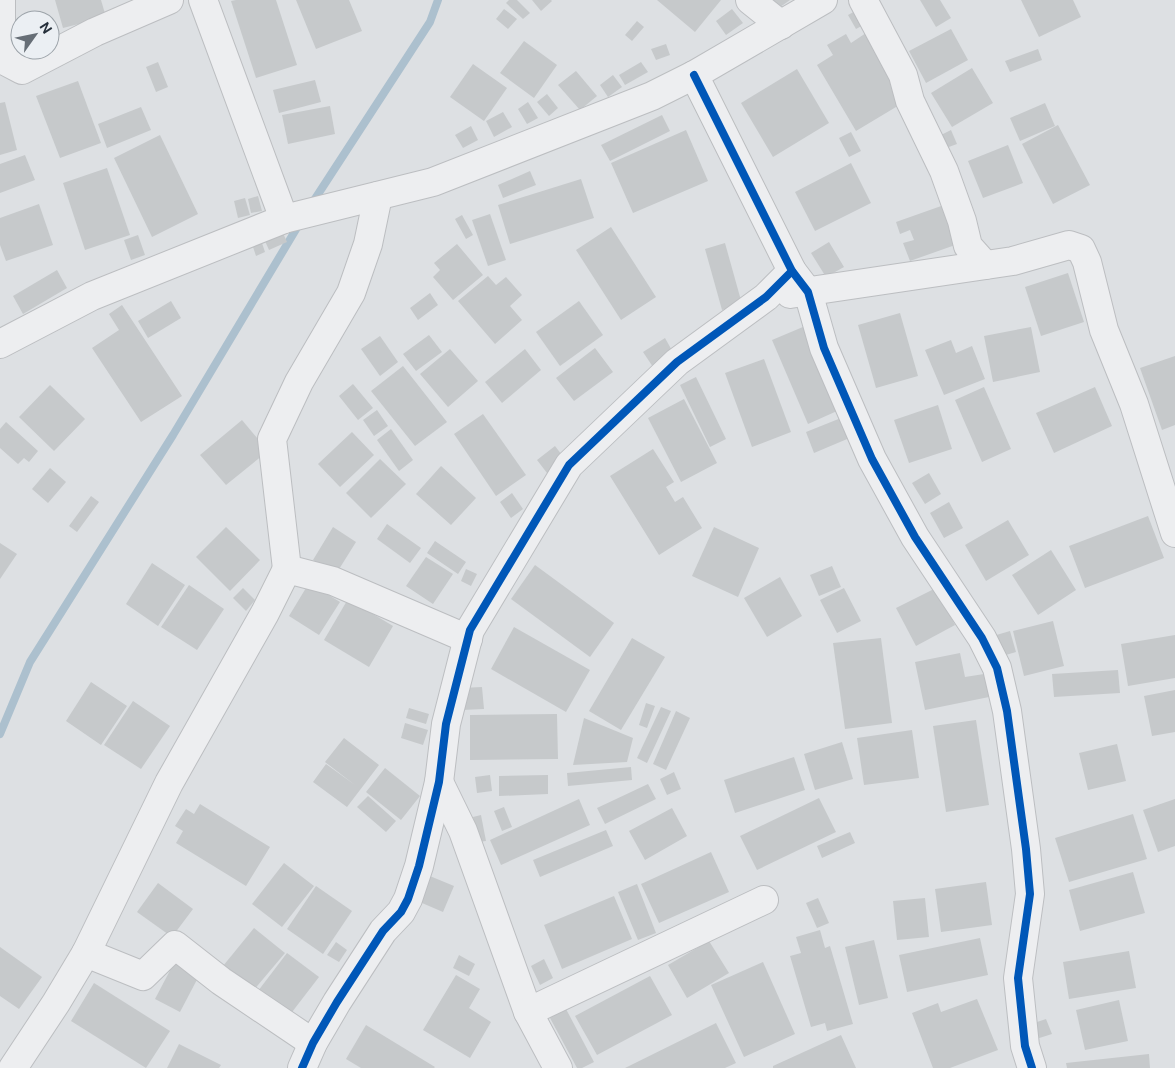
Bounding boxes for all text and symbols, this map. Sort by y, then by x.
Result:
north arrow [10,10,60,60]
text: N [36,19,56,37]

